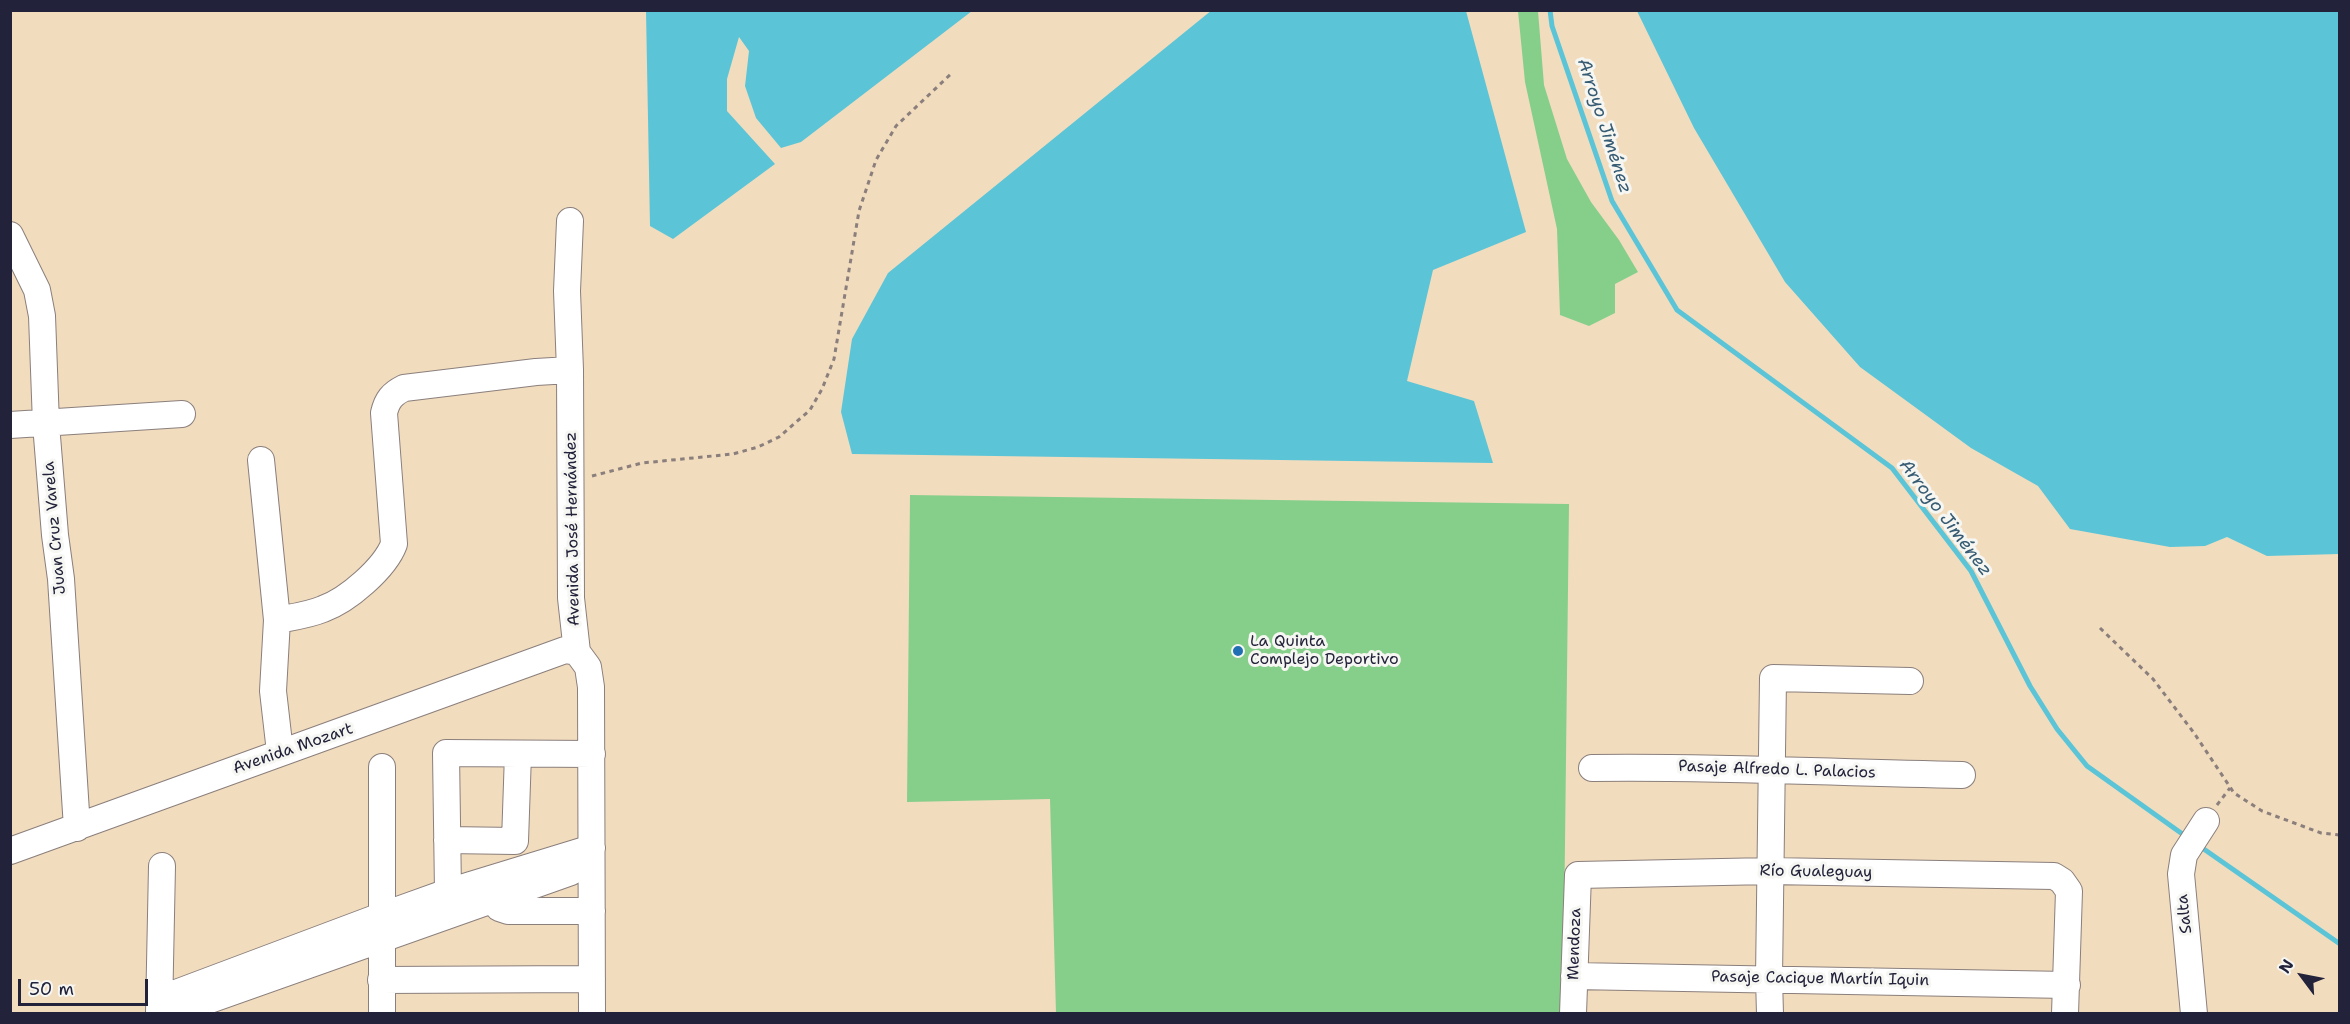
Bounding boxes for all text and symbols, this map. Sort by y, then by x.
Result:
water label: Arroyo Jiménez [1572,56,1636,196]
street label: Avenida José Hernández [562,432,584,626]
water label: Arroyo Jiménez [1894,455,1996,581]
street label: Juan Cruz Varela [40,461,70,595]
place label: La Quinta Complejo Deportivo [1250,632,1399,670]
marker: La Quinta Complejo Deportivo [1231,644,1245,658]
street label: Avenida Mozart [230,719,356,779]
street label: Pasaje Alfredo L. Palacios [1678,757,1876,783]
street label: Río Gualeguay [1759,861,1873,883]
street label: Salta [2173,893,2197,935]
street label: Mendoza [1564,908,1586,980]
north arrow [2272,946,2332,1006]
text: N [2274,955,2299,977]
scale bar [21,967,152,1005]
street label: Pasaje Cacique Martín Iquin [1711,967,1929,991]
text: 50 m [29,977,74,1001]

